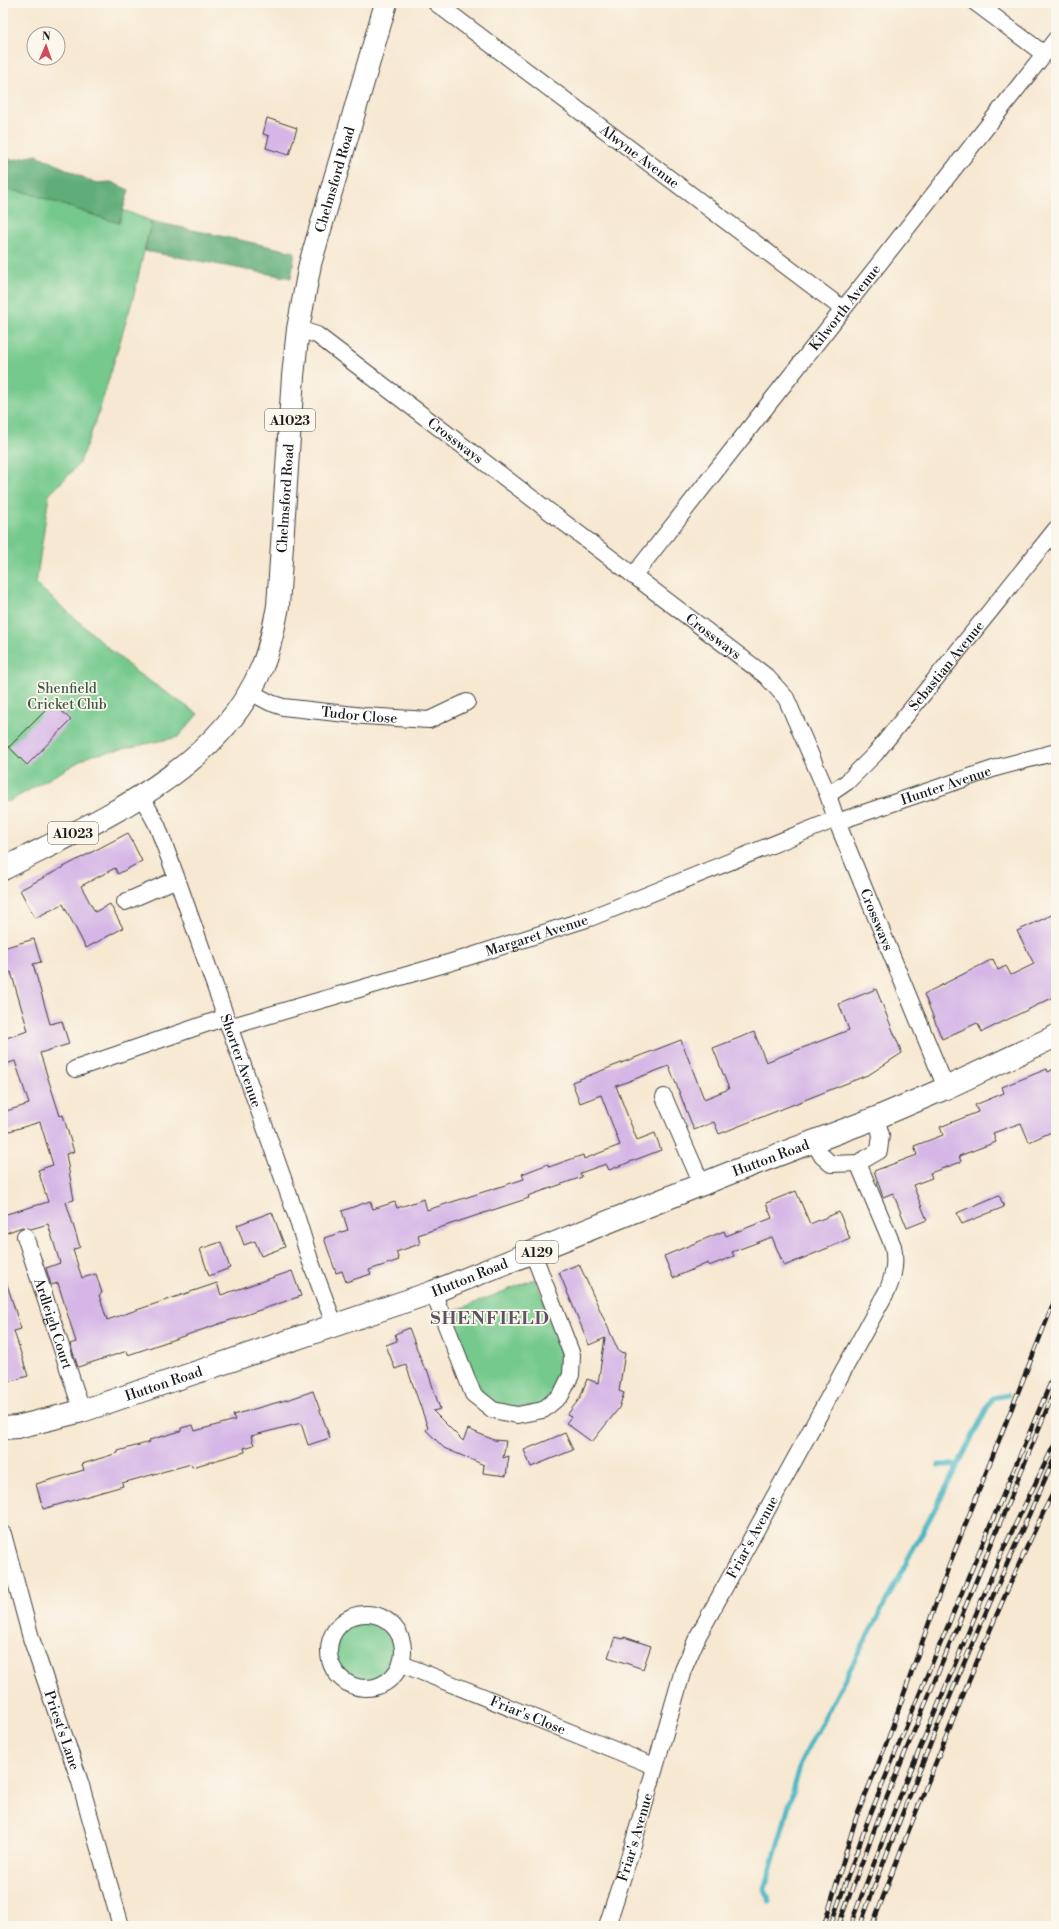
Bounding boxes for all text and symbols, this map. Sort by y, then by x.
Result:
north arrow [26,26,66,66]
text: N [42,30,51,44]
street label: Alwyne Avenue [595,121,682,193]
street label: Chelmsford Road [312,125,360,235]
street label: Kilworth Avenue [806,261,885,355]
road number: A1023 [265,409,315,431]
street label: Crossways [423,414,487,468]
street label: Chelmsford Road [273,443,299,554]
street label: Crossways [681,610,745,664]
street label: Sebastian Avenue [905,618,989,715]
park label: Shenfield Cricket Club [27,680,107,714]
street label: Tudor Close [320,703,398,728]
street label: Hunter Avenue [899,762,994,810]
road number: A1023 [48,822,98,844]
street label: Crossways [855,886,897,954]
street label: Margaret Avenue [483,911,590,961]
street label: Shorter Avenue [216,1012,265,1110]
street label: Hutton Road [730,1136,812,1181]
road number: A129 [516,1241,558,1263]
street label: Hutton Road [429,1255,511,1302]
street label: Ardleigh Court [29,1275,76,1372]
district label: SHENFIELD [430,1307,550,1330]
street label: Hutton Road [123,1363,205,1406]
street label: Friar's Avenue [723,1493,783,1582]
street label: Priest's Lane [40,1688,83,1773]
street label: Friar's Close [487,1693,568,1739]
street label: Friar's Avenue [614,1791,657,1884]

